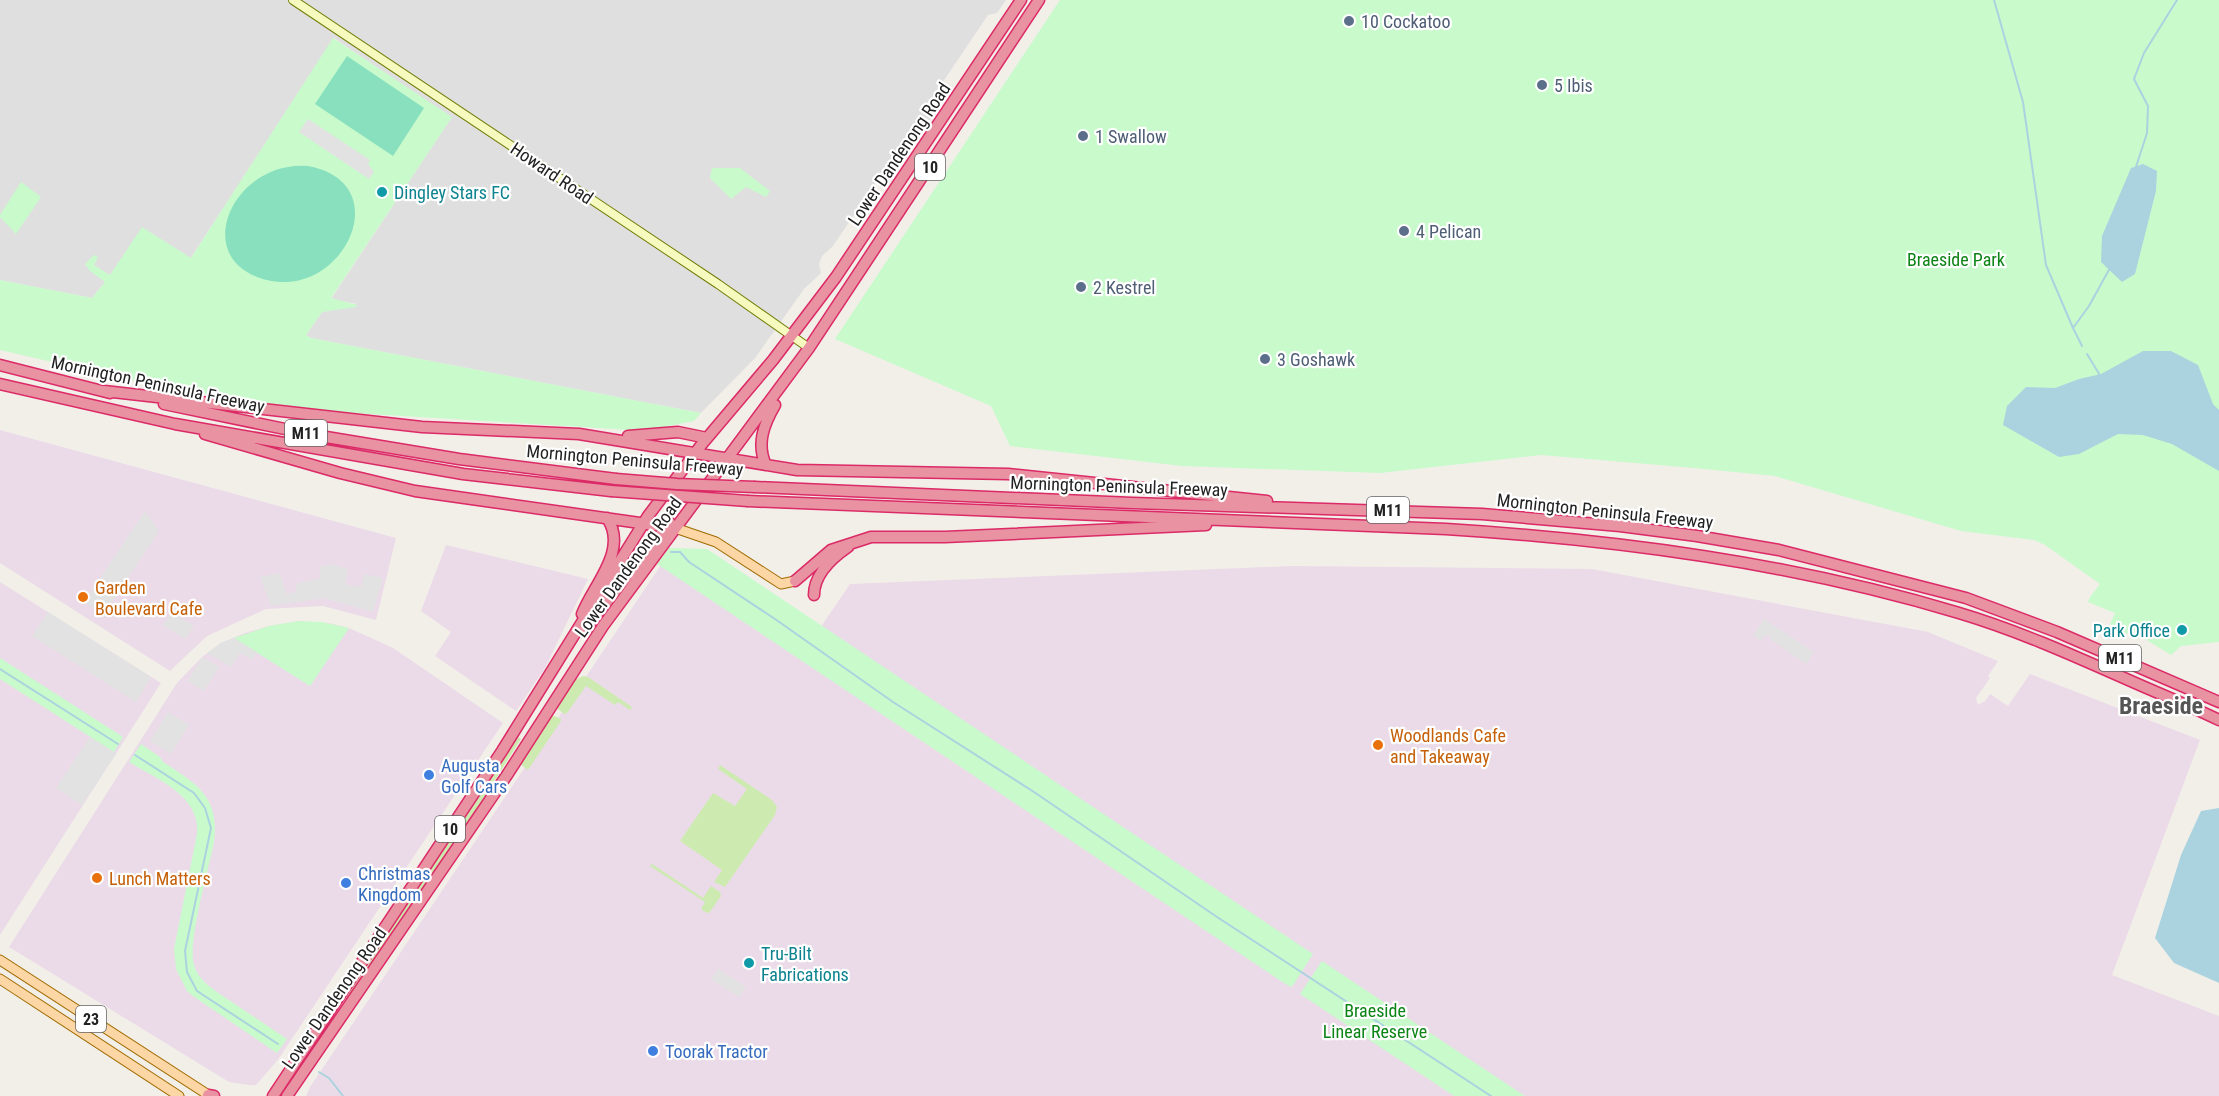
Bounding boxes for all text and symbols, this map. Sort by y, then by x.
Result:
place label: 10 Cockatoo [1361,11,1450,32]
marker: 10 Cockatoo [1342,14,1356,28]
place label: 5 Ibis [1554,75,1593,96]
marker: 5 Ibis [1535,78,1549,92]
street label: Lower Dandenong Road [843,79,955,229]
place label: 1 Swallow [1095,126,1167,147]
marker: 1 Swallow [1076,129,1090,143]
street label: Howard Road [507,138,597,208]
road number: 10 [915,154,945,180]
place label: Dingley Stars FC [394,182,510,203]
marker: Dingley Stars FC [375,185,389,199]
place label: 4 Pelican [1416,221,1481,242]
marker: 4 Pelican [1397,224,1411,238]
park label: Braeside Park [1907,249,2005,270]
place label: 2 Kestrel [1093,277,1155,298]
marker: 2 Kestrel [1074,280,1088,294]
place label: 3 Goshawk [1277,349,1355,370]
street label: Mornington Peninsula Freeway [49,351,267,417]
marker: 3 Goshawk [1258,352,1272,366]
road number: M11 [285,420,327,446]
street label: Mornington Peninsula Freeway [526,440,745,480]
street label: Mornington Peninsula Freeway [1010,472,1229,500]
street label: Mornington Peninsula Freeway [1496,489,1715,533]
street label: Lower Dandenong Road [570,493,686,641]
road number: M11 [1367,497,1409,523]
place label: Garden Boulevard Cafe [95,577,202,619]
marker: Garden Boulevard Cafe [76,590,90,604]
place label: Park Office [2093,620,2170,641]
marker: Park Office [2175,623,2189,637]
road number: M11 [2099,645,2141,671]
district label: Braeside [2119,692,2203,720]
place label: Woodlands Cafe and Takeaway [1390,725,1506,767]
marker: Woodlands Cafe and Takeaway [1371,738,1385,752]
place label: Augusta Golf Cars [441,755,507,797]
marker: Augusta Golf Cars [422,768,436,782]
road number: 10 [435,816,465,842]
place label: Christmas Kingdom [358,863,430,905]
place label: Lunch Matters [109,868,211,889]
marker: Lunch Matters [90,871,104,885]
marker: Christmas Kingdom [339,876,353,890]
street label: Lower Dandenong Road [277,923,391,1073]
place label: Tru-Bilt Fabrications [761,943,849,985]
marker: Tru-Bilt Fabrications [742,956,756,970]
park label: Braeside Linear Reserve [1323,1000,1427,1042]
road number: 23 [76,1006,106,1032]
place label: Toorak Tractor [665,1041,768,1062]
marker: Toorak Tractor [646,1044,660,1058]

